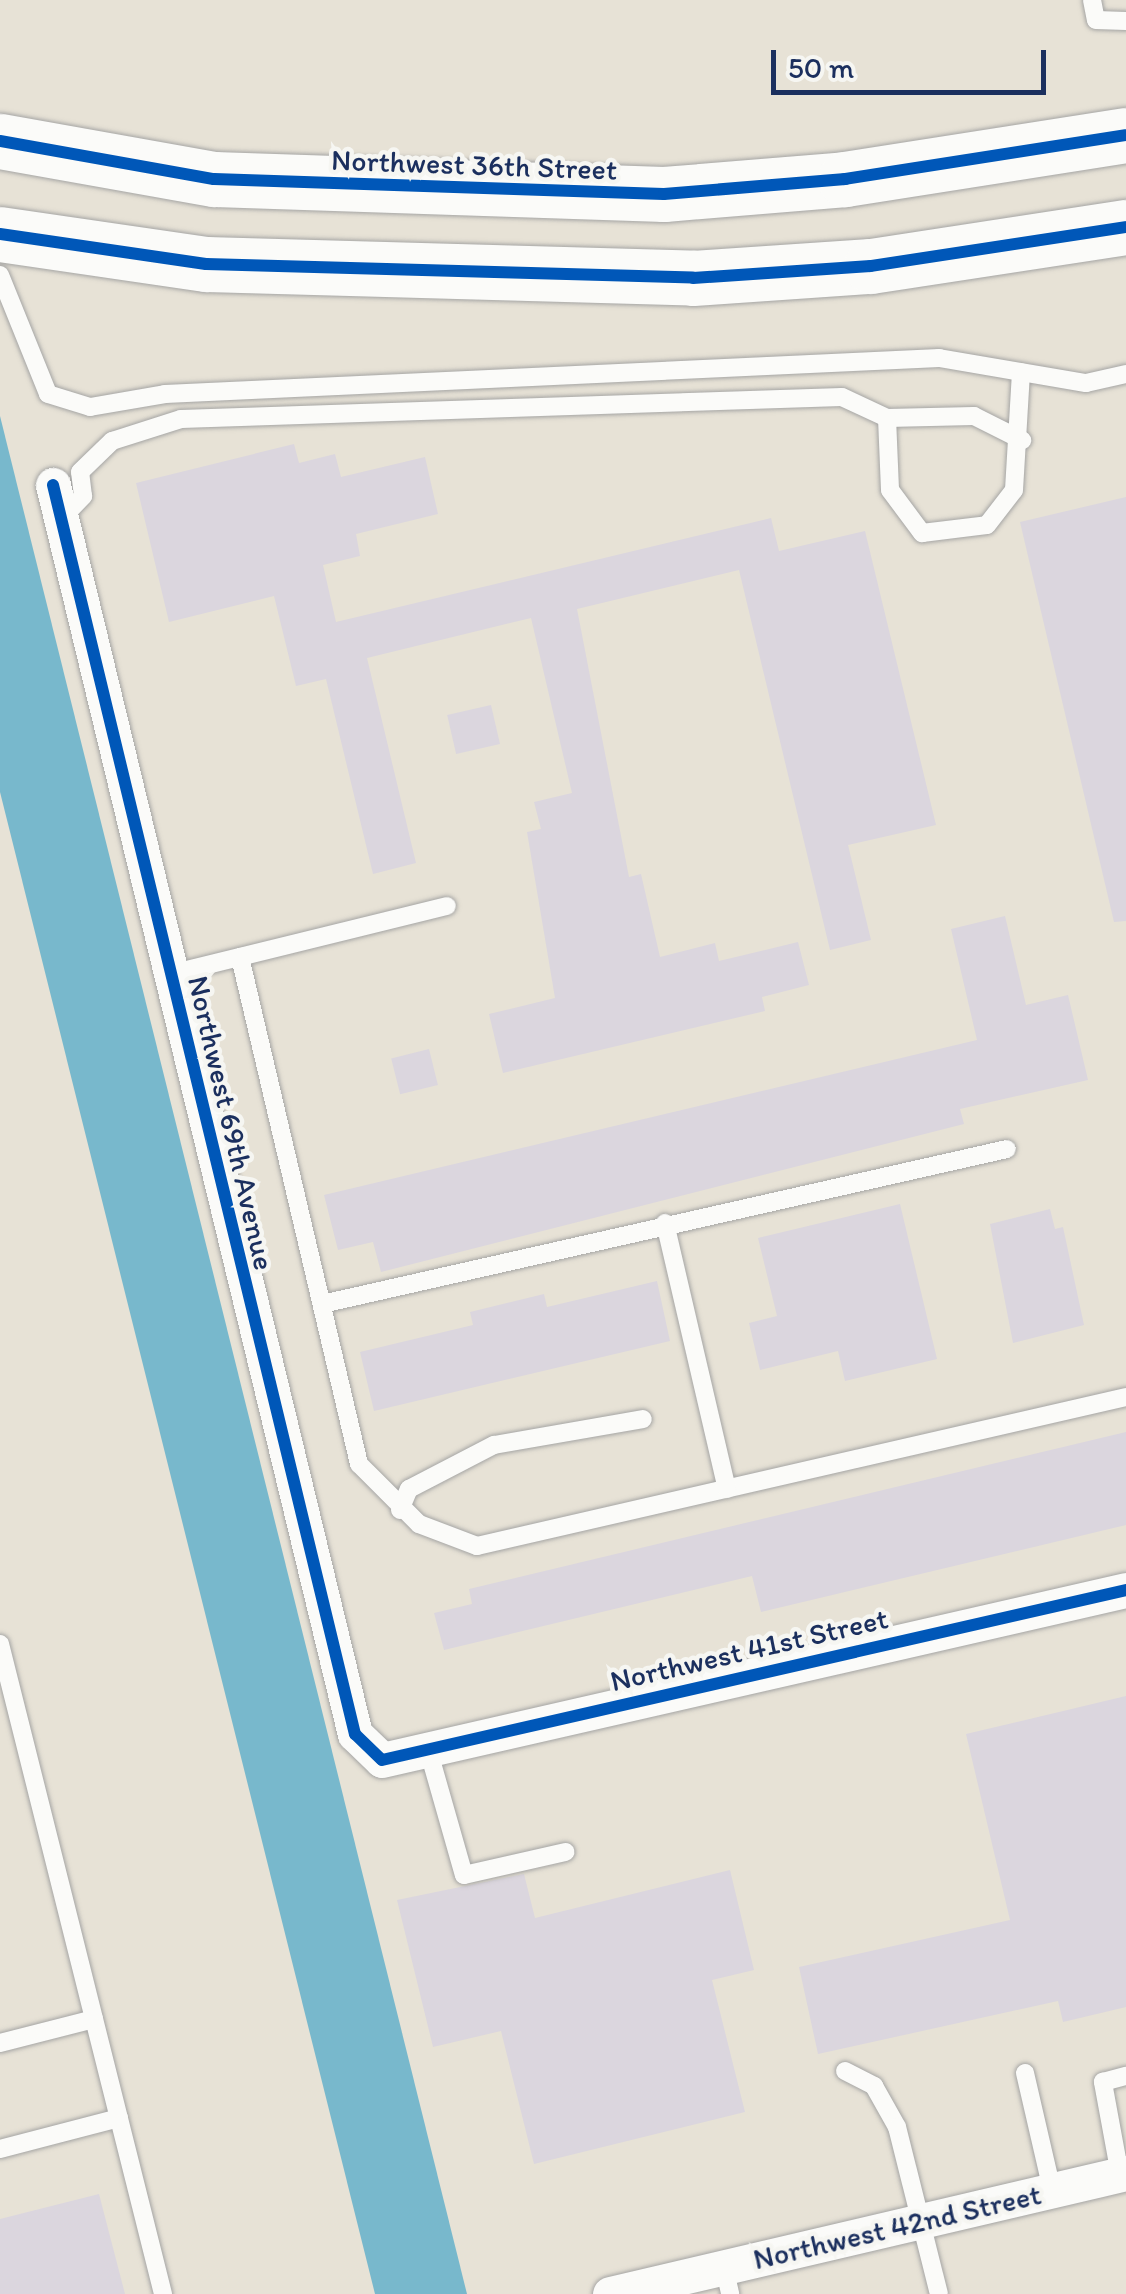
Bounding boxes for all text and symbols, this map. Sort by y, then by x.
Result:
scale bar [776,30,1051,92]
text: 50 m [788,49,854,86]
street label: Northwest 36th Street [331,142,617,188]
street label: Northwest 69th Avenue [180,973,282,1273]
street label: Northwest 41st Street [607,1601,891,1699]
street label: Northwest 42nd Street [750,2176,1044,2278]

